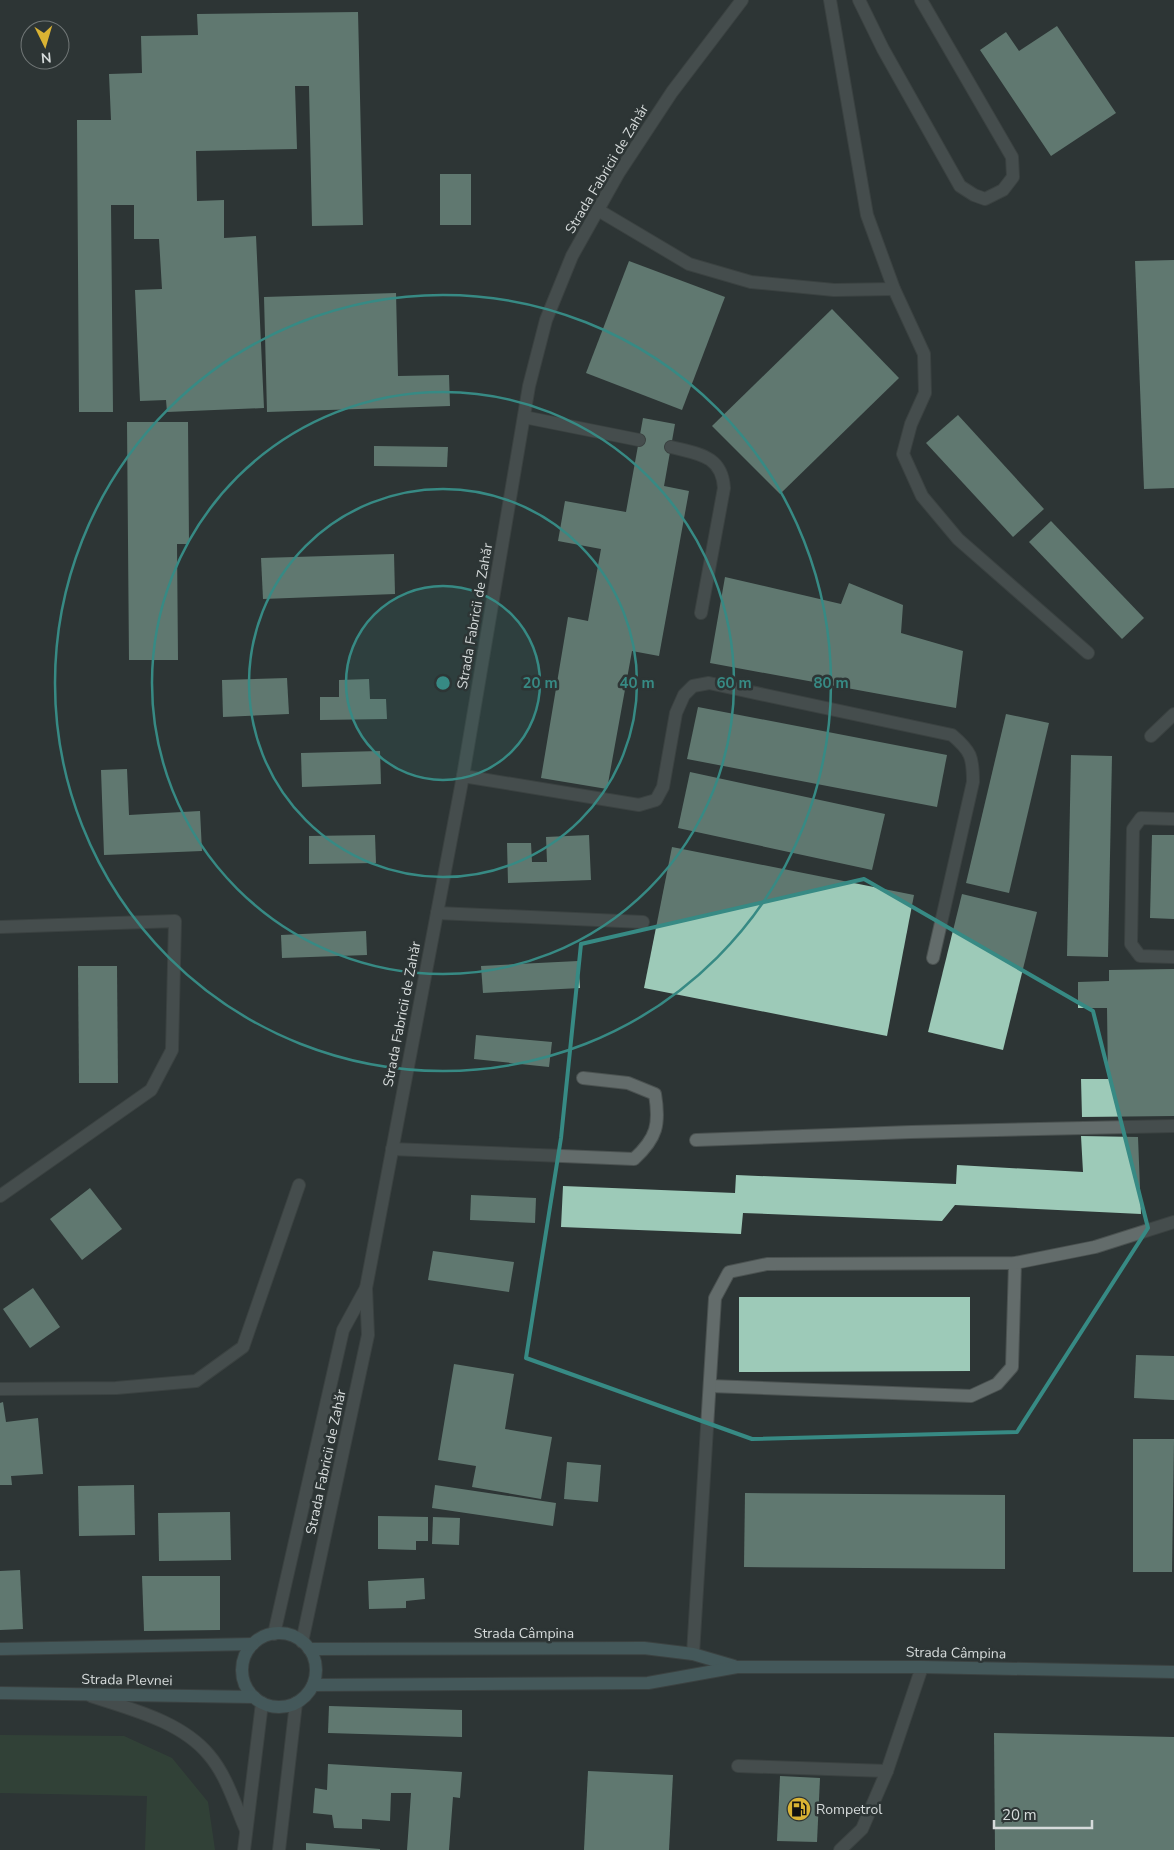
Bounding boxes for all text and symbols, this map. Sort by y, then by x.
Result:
north arrow [20,20,70,70]
text: N [40,48,52,67]
street label: Strada Fabricii de Zahăr [561,101,653,237]
street label: Strada Fabricii de Zahăr [453,541,497,691]
text: 20 m [522,673,558,693]
text: 40 m [619,673,655,693]
text: 60 m [716,673,752,693]
text: 80 m [813,673,849,693]
centre of rings [434,674,452,692]
street label: Strada Fabricii de Zahăr [379,940,425,1088]
street label: Strada Fabricii de Zahăr [301,1388,351,1536]
street label: Strada Câmpina [474,1624,574,1643]
street label: Strada Câmpina [906,1643,1006,1663]
street label: Strada Plevnei [81,1670,173,1690]
fuel station icon: Rompetrol [786,1796,812,1822]
scale bar [994,1798,1092,1830]
place label: Rompetrol [816,1800,883,1819]
text: 20 m [1002,1805,1037,1825]

